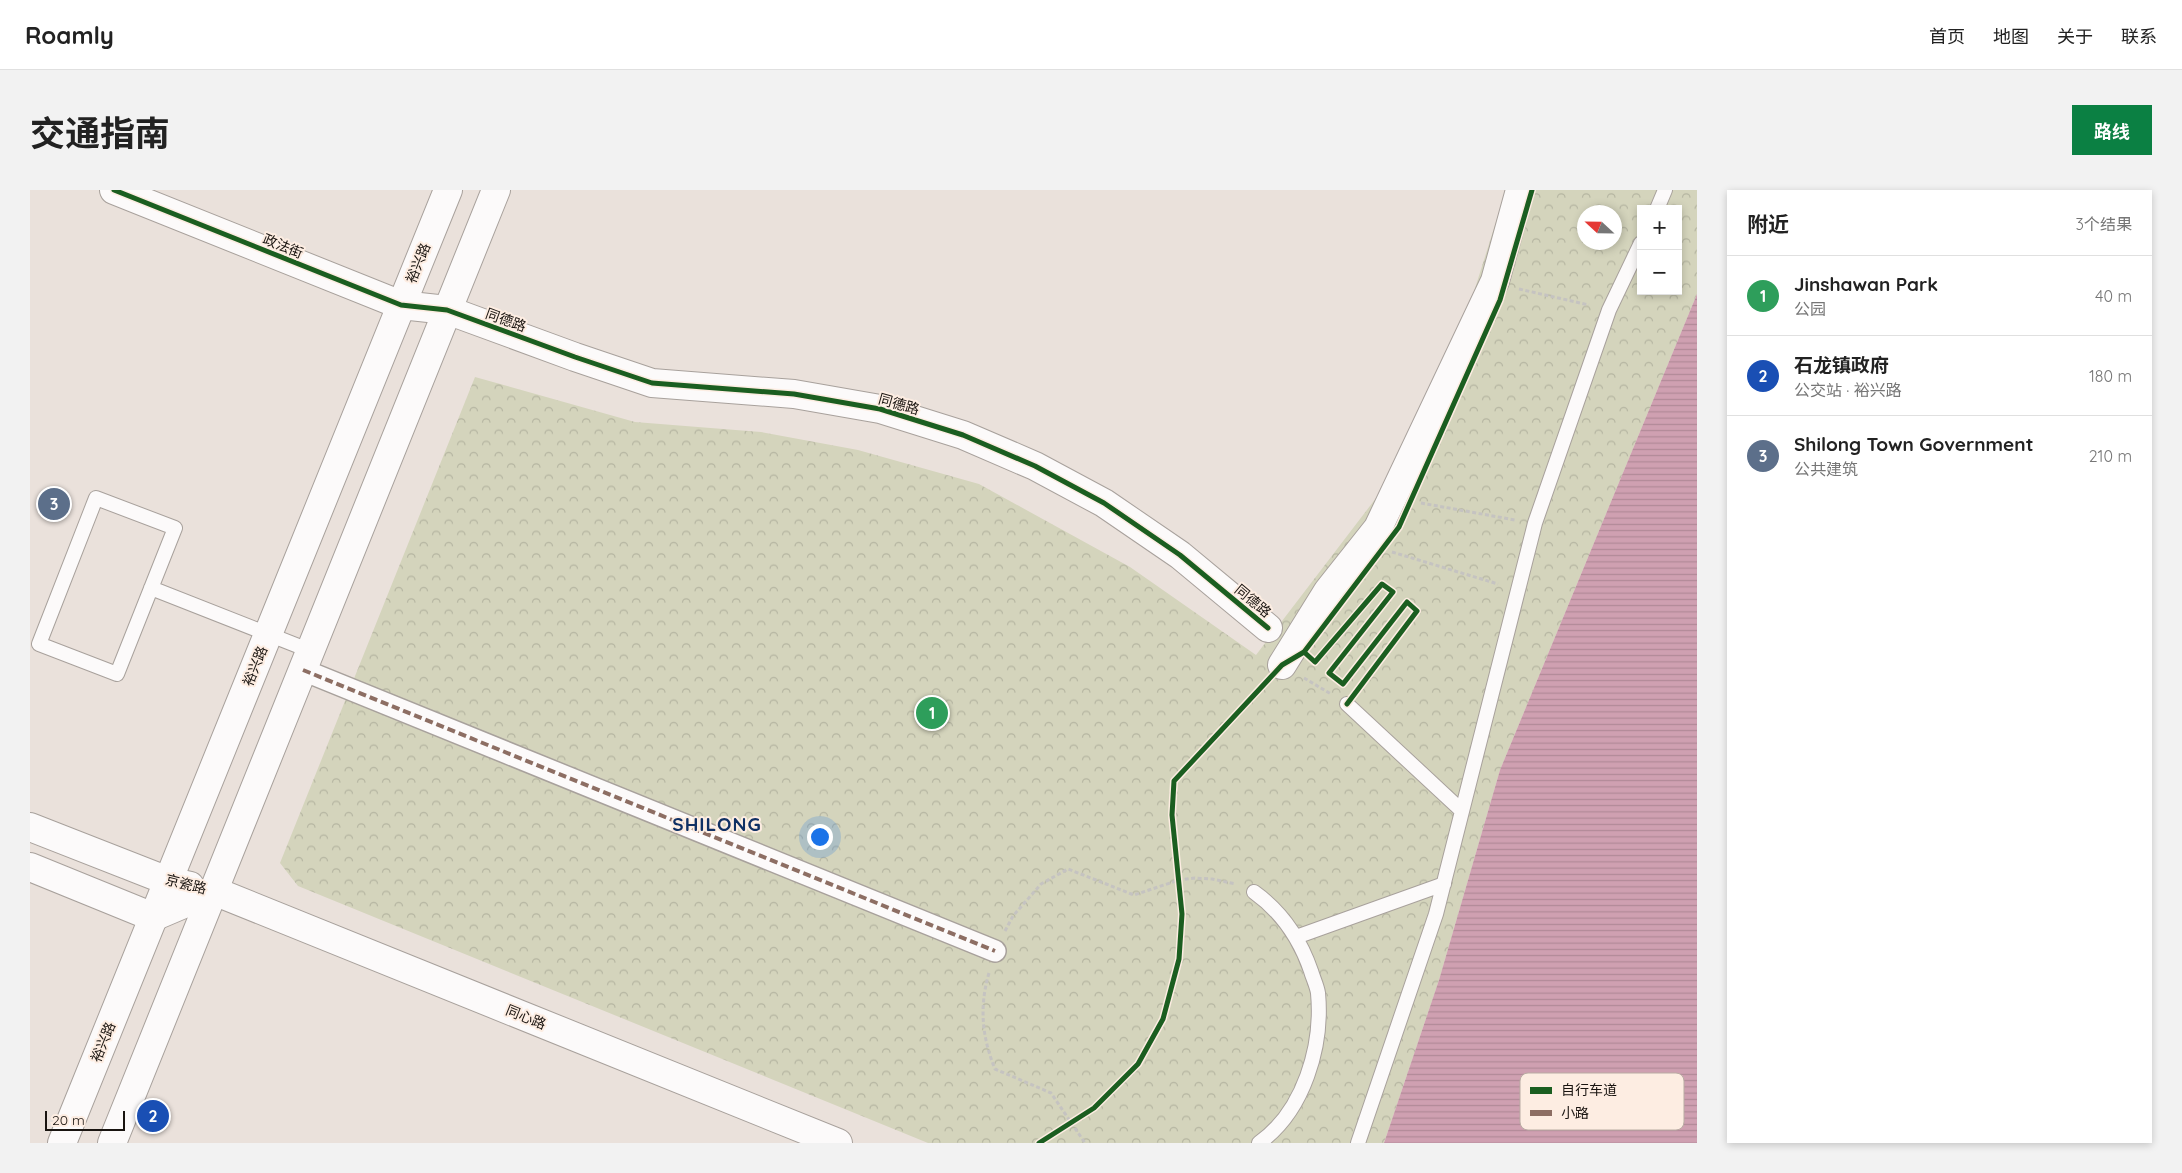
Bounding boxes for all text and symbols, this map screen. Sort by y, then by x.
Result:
text: Roamly [25,20,114,50]
text: 首页 [1929,25,1965,48]
text: 地图 [1993,25,2029,48]
text: 关于 [2057,25,2093,48]
text: 联系 [2121,25,2157,48]
button: 路线 [2072,105,2152,155]
text: 交通指南 [30,111,170,155]
north arrow [1577,205,1622,250]
map controls [1637,205,1682,295]
button: + [1637,205,1682,250]
text: 附近 [1747,211,1789,237]
text: 3个结果 [2076,214,2132,234]
street label: 政法街 [260,230,306,262]
street label: 裕兴路 [402,240,434,286]
button: − [1637,250,1682,295]
text: Jinshawan Park [1794,272,1938,296]
text: 1 [1760,286,1766,306]
text: 40 m [2095,286,2132,306]
text: 公园 [1794,299,1826,319]
street label: 同德路 [483,304,529,336]
text: 石龙镇政府 [1794,353,1889,377]
text: 2 [1758,366,1768,386]
text: 180 m [2089,366,2132,386]
text: 公交站 · 裕兴路 [1794,380,1902,400]
street label: 同德路 [876,390,922,418]
text: Shilong Town Government [1794,432,2033,456]
text: 3 [1759,446,1767,466]
text: 210 m [2089,446,2132,466]
text: 公共建筑 [1794,459,1858,479]
pin: 3 [38,485,70,523]
street label: 同德路 [1231,581,1275,621]
street label: 裕兴路 [239,643,271,689]
pin: 1 [916,694,948,732]
district label: SHILONG [672,812,762,836]
your location [807,824,833,850]
street label: 京瓷路 [163,870,209,898]
street label: 同心路 [503,1001,549,1033]
street label: 裕兴路 [87,1019,119,1065]
legend [1520,1073,1684,1130]
text: 自行车道 [1561,1081,1617,1099]
pin: 2 [137,1097,169,1135]
text: 小路 [1561,1104,1589,1122]
scale bar [45,1108,125,1131]
text: 20 m [52,1111,85,1129]

